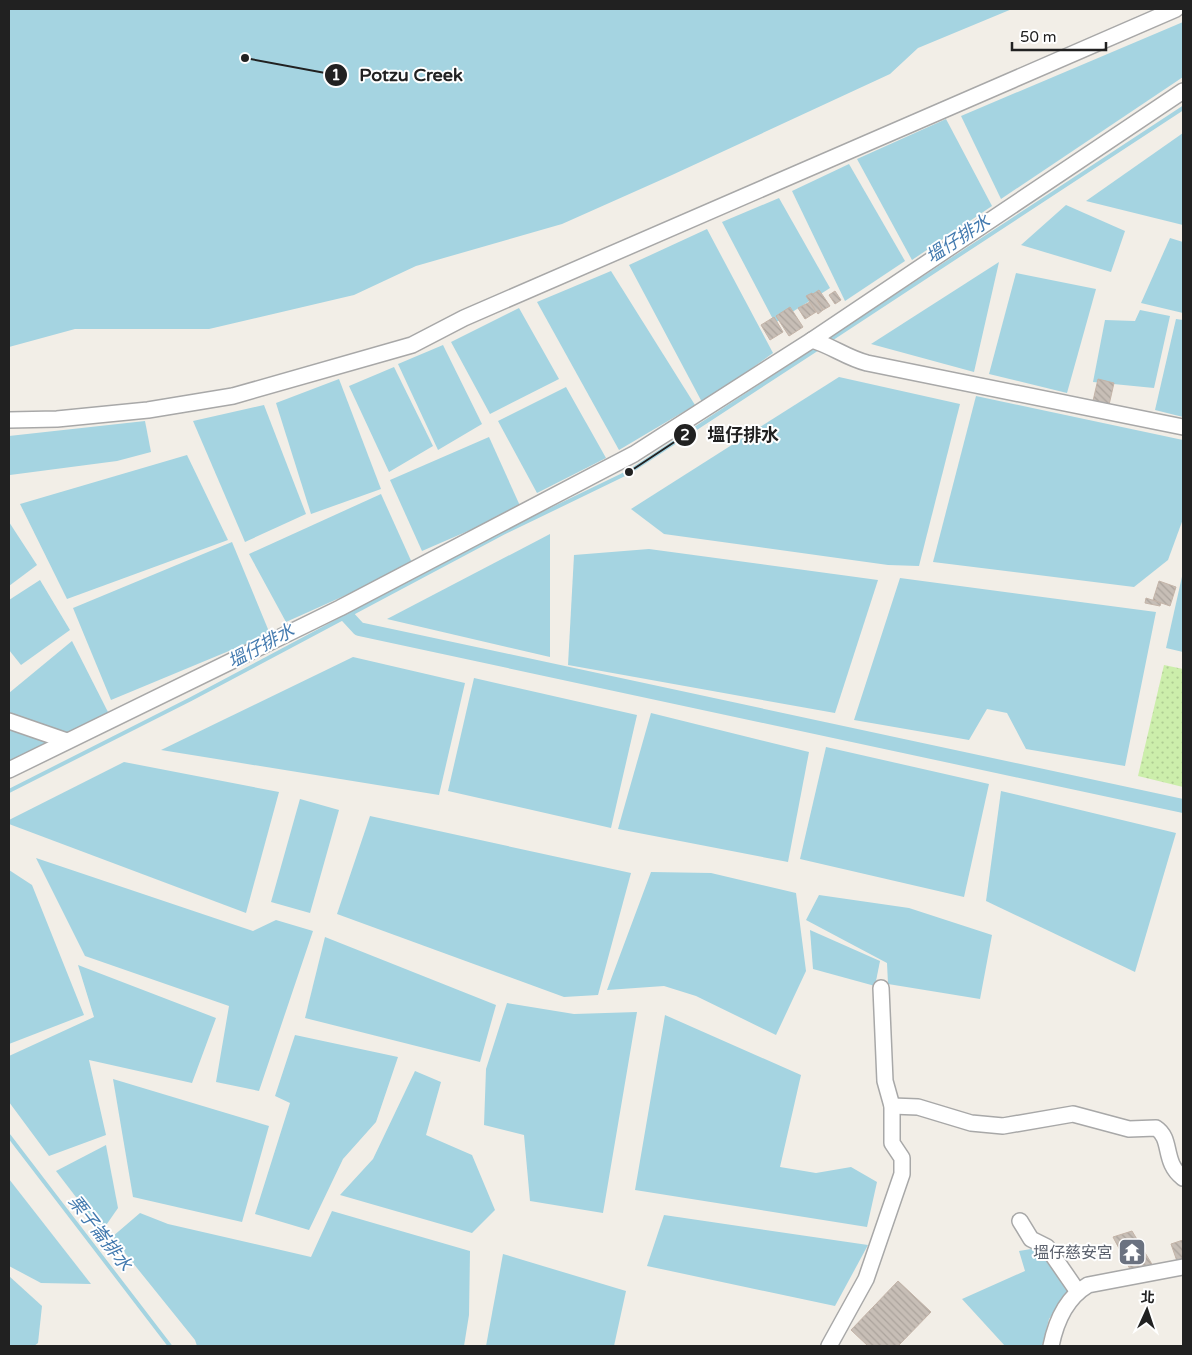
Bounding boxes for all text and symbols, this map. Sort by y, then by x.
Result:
scale bar [1012,20,1106,52]
text: 50 m [1020,28,1057,46]
callout: Potzu Creek [324,59,472,92]
text: Potzu Creek [359,64,463,86]
text: 1 [331,66,341,84]
water label: 塭仔排水 [922,210,995,268]
callout: 塭仔排水 [672,418,789,451]
text: 塭仔排水 [707,424,779,446]
text: 2 [680,426,690,444]
water label: 塭仔排水 [224,619,299,673]
water label: 栗子崙排水 [64,1191,137,1276]
temple icon: 塭仔慈安宮 [1117,1237,1147,1267]
place label: 塭仔慈安宮 [1033,1243,1113,1263]
north arrow [1122,1285,1172,1335]
text: 北 [1140,1289,1155,1306]

